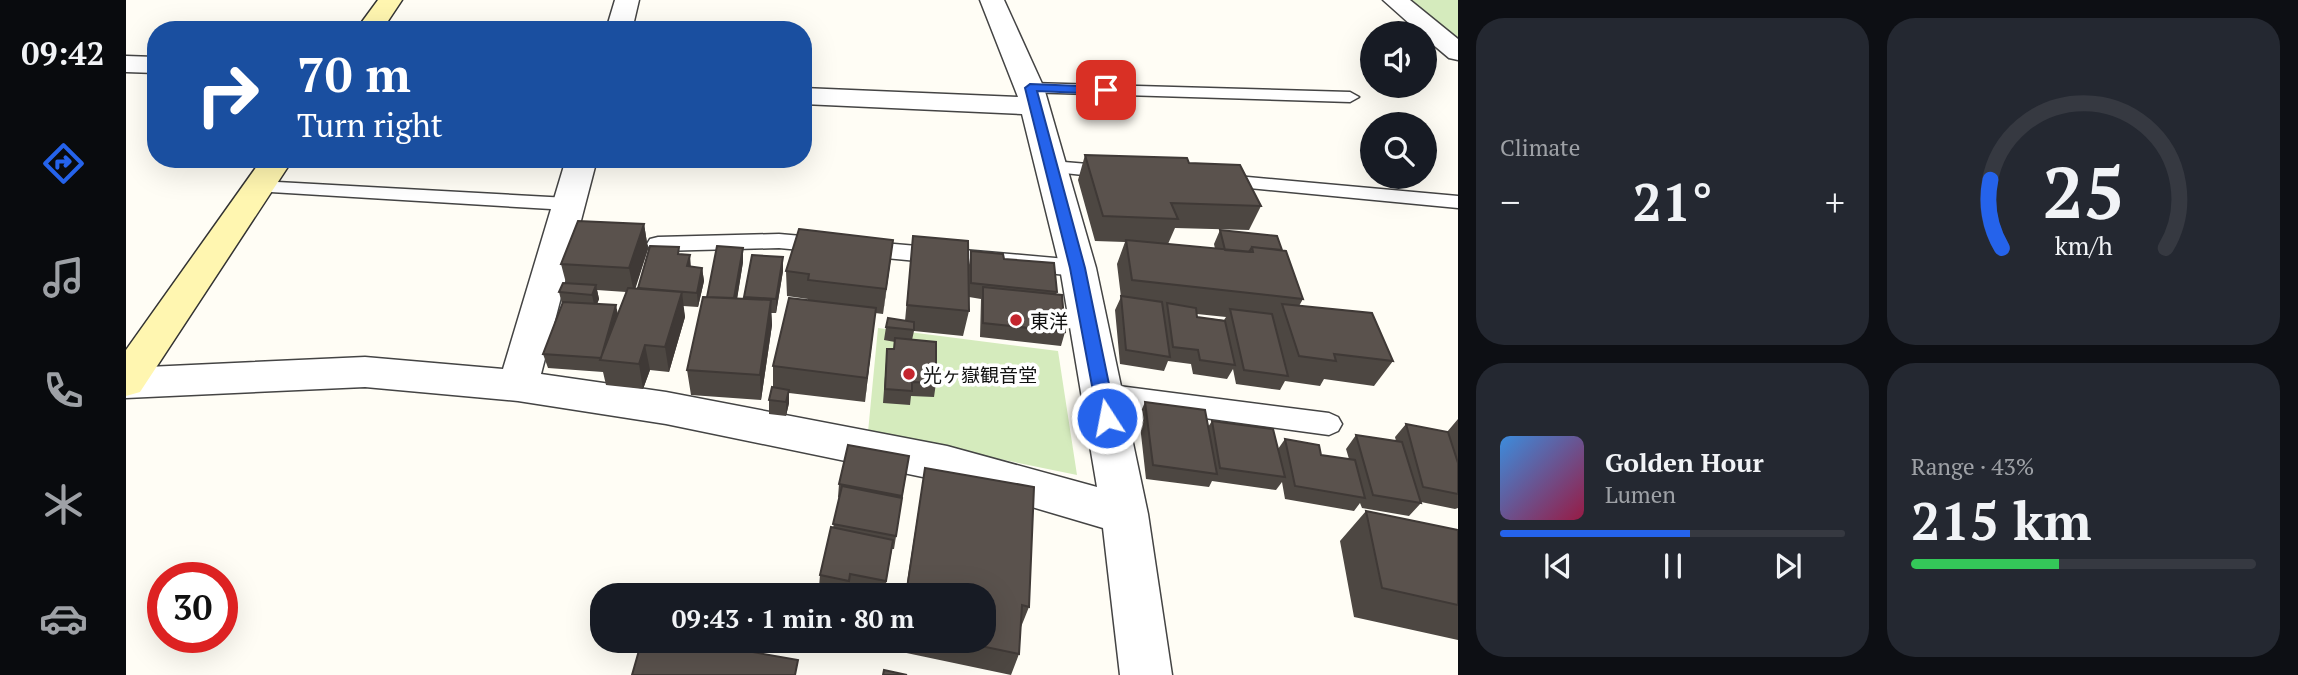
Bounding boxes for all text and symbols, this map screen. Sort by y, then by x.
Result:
map controls [1360,21,1437,189]
button: sound [1360,21,1437,98]
text: 09:42 [21,32,105,74]
text: 70 m [297,41,411,106]
icon: right [182,49,273,140]
pin [1076,60,1136,120]
icon: arrive [1087,71,1125,109]
text: Turn right [297,104,443,146]
button: search [1360,112,1437,189]
text: Climate [1500,132,1580,163]
icon: directions [39,139,88,188]
text: 25 [2042,142,2125,239]
text: 21° [1632,167,1713,236]
text: − [1500,177,1520,227]
text: + [1825,177,1845,227]
text: km/h [2055,228,2113,261]
icon: music [39,253,88,302]
place label: 東洋 [1030,308,1068,333]
marker: 東洋 [1008,312,1024,328]
place label: 光ヶ嶽観音堂 [923,362,1037,387]
icon: phone [39,366,88,415]
marker: 光ヶ嶽観音堂 [901,366,917,382]
position arrow [1070,381,1144,455]
text: Golden Hour [1605,445,1764,479]
text: Range · 43% [1911,451,2034,482]
text: Lumen [1605,479,1676,510]
icon: climate [39,480,88,529]
text: 215 km [1911,486,2092,555]
icon: previous [1539,547,1577,585]
icon: pause [1654,547,1692,585]
icon: next [1769,547,1807,585]
speed limit sign: 30 [147,562,238,653]
icon: car [39,594,88,643]
text: 09:43 · 1 min · 80 m [672,601,914,635]

